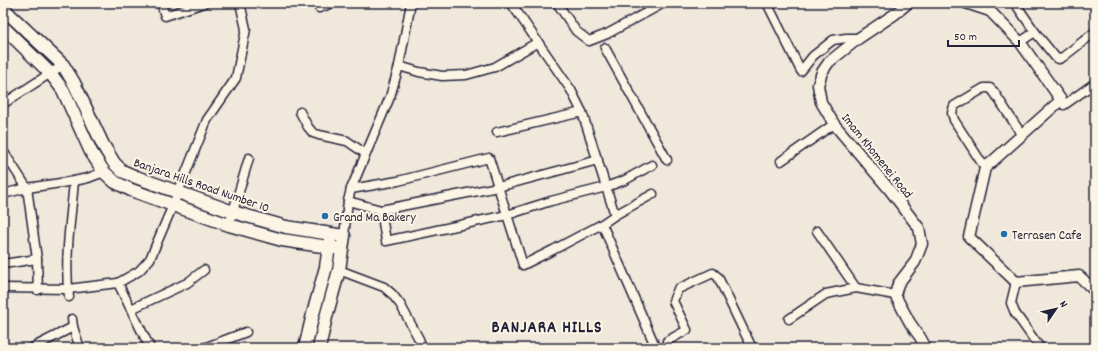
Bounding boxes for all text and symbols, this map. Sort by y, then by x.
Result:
scale bar [948,22,1019,48]
text: 50 m [954,29,977,46]
street label: Imam Khomenei Road [836,110,916,203]
street label: Banjara Hills Road Number 10 [131,154,272,219]
place label: Grand Ma Bakery [333,209,416,228]
marker: Grand Ma Bakery [320,211,330,221]
place label: Terrasen Cafe [1012,227,1082,246]
marker: Terrasen Cafe [999,229,1009,239]
north arrow [1036,289,1076,329]
text: N [1054,298,1071,312]
district label: BANJARA HILLS [491,317,603,341]

